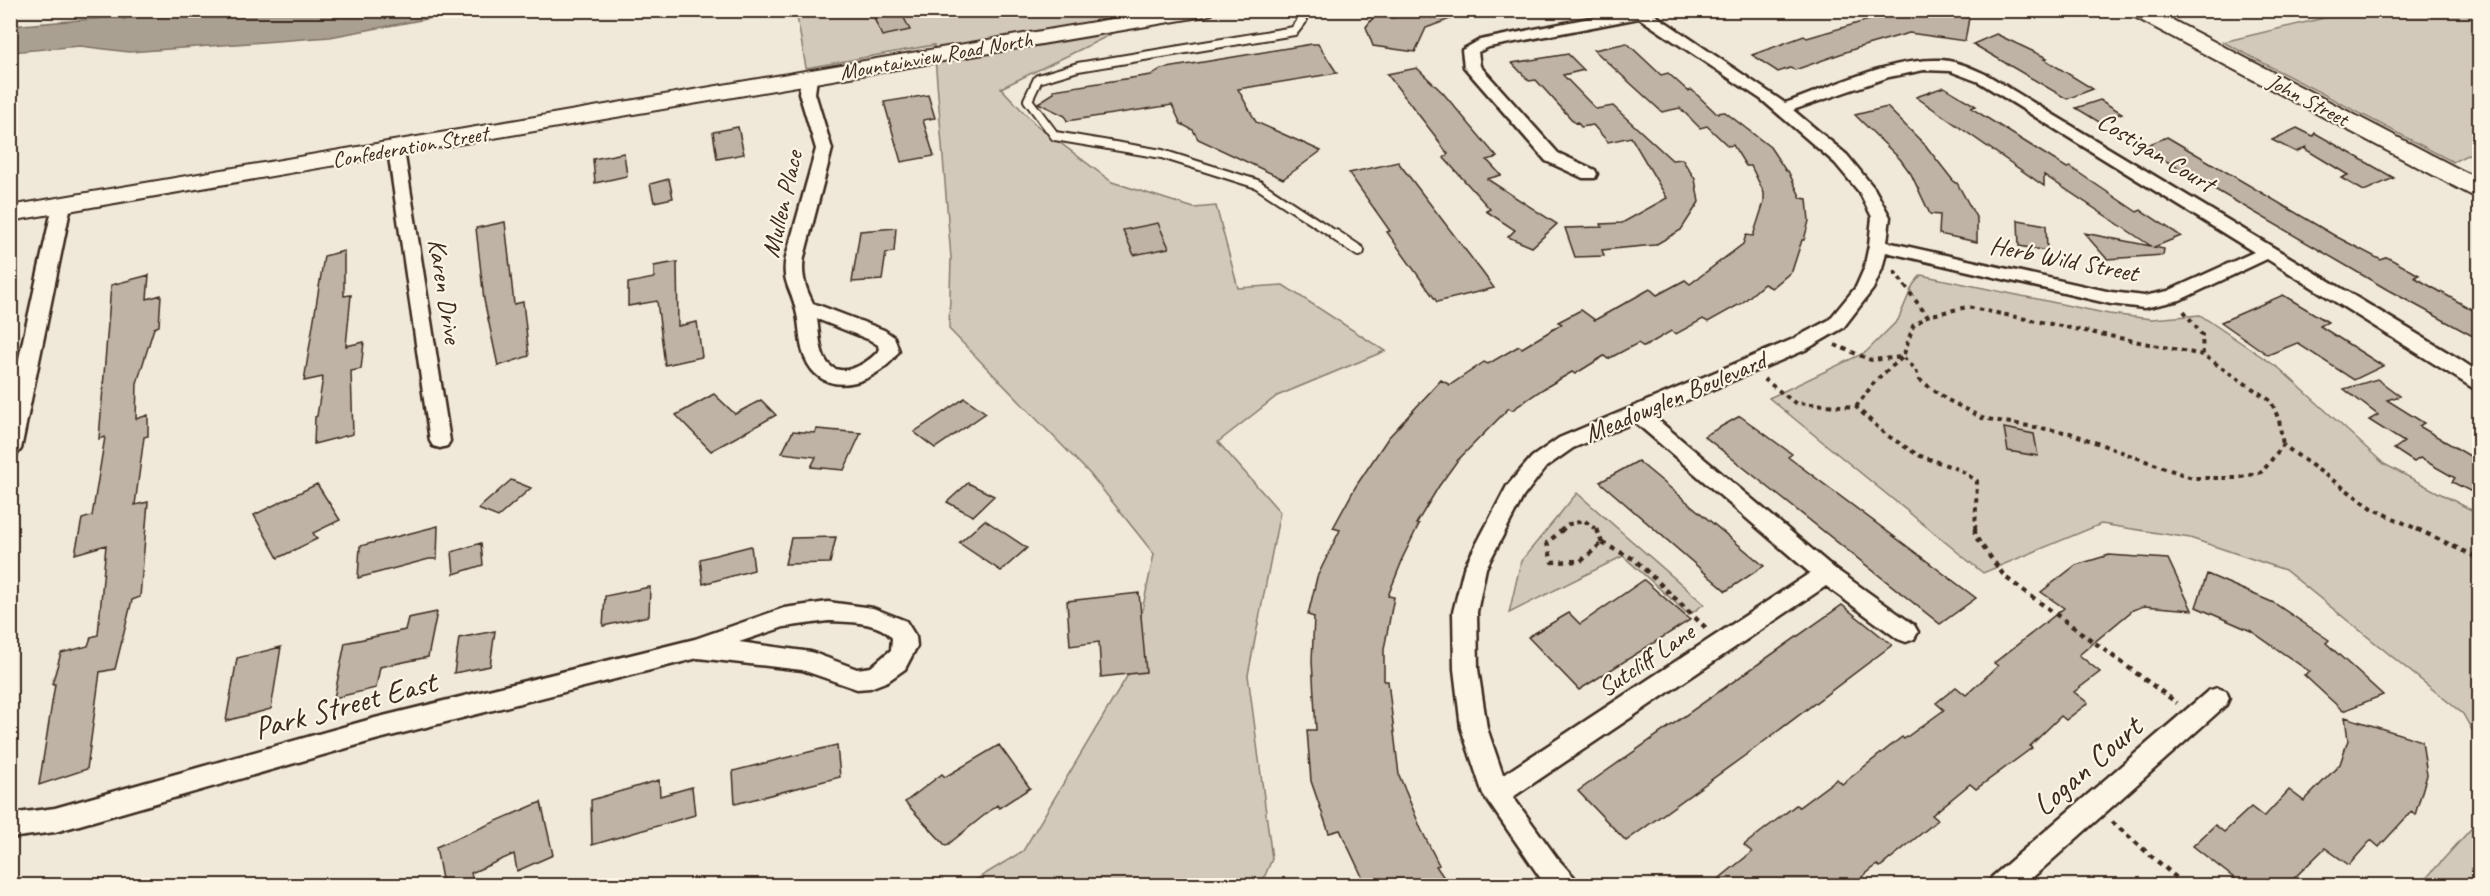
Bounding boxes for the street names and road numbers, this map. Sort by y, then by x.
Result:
street label: Mountainview Road North [838,25,1035,87]
street label: John Street [2262,67,2355,134]
street label: Costigan Court [2091,104,2223,202]
street label: Confederation Street [330,119,492,174]
street label: Mullen Place [754,145,811,261]
street label: Herb Wild Street [1987,228,2143,290]
street label: Karen Drive [420,236,470,348]
street label: Meadowglen Boulevard [1579,342,1774,450]
street label: Sutcliff Lane [1591,614,1703,704]
street label: Park Street East [249,660,444,749]
street label: Logan Court [2024,705,2153,825]

